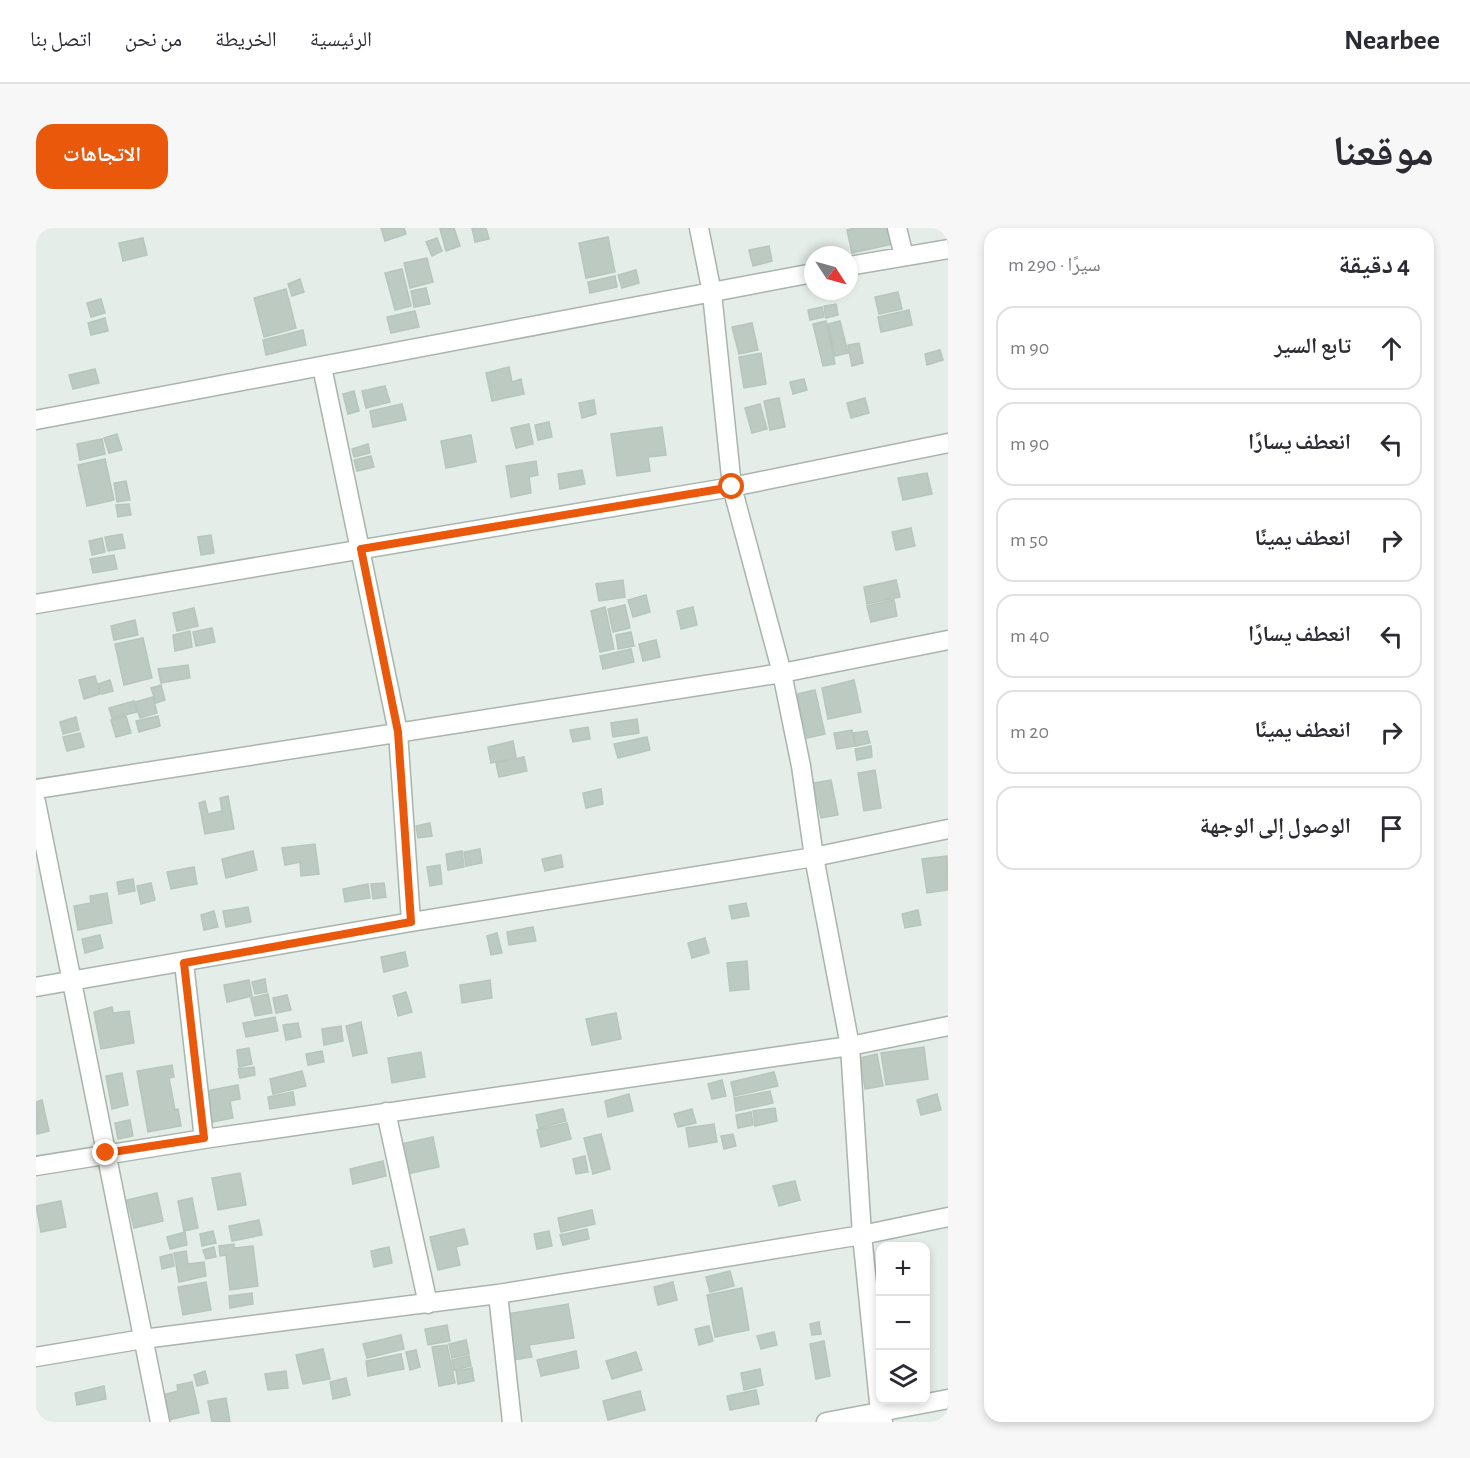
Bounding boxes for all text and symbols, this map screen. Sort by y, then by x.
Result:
text: Nearbee [1344,27,1440,55]
text: اتصل بنا [30,29,92,50]
text: من نحن [125,29,182,50]
text: الخريطة [215,29,277,50]
text: الرئيسية [310,29,372,50]
button: الاتجاهات [36,124,168,189]
text: موقعنا [1333,131,1434,173]
north arrow [804,246,858,300]
text: 4 دقيقة [1338,252,1410,278]
text: سيرًا · 290 m [1008,255,1101,275]
icon: ahead [1375,332,1408,365]
text: تابع السير [1274,335,1351,357]
text: 90 m [1010,338,1049,358]
icon: left [1375,428,1408,461]
text: انعطف يسارًا [1248,431,1351,453]
text: 90 m [1010,434,1049,454]
route start [718,473,744,499]
icon: right [1375,524,1408,557]
text: انعطف يمينًا [1254,527,1351,549]
text: 50 m [1010,530,1048,550]
icon: left [1375,620,1408,653]
text: انعطف يسارًا [1248,623,1351,645]
text: 40 m [1010,626,1050,646]
icon: right [1375,716,1408,749]
text: انعطف يمينًا [1254,719,1351,741]
text: 20 m [1010,722,1049,742]
icon: arrive [1375,812,1408,845]
text: الوصول إلى الوجهة [1200,815,1351,837]
route end [92,1139,118,1165]
map controls [876,1242,930,1404]
button: + [876,1242,930,1296]
button: − [876,1296,930,1350]
button: layers [876,1350,930,1404]

